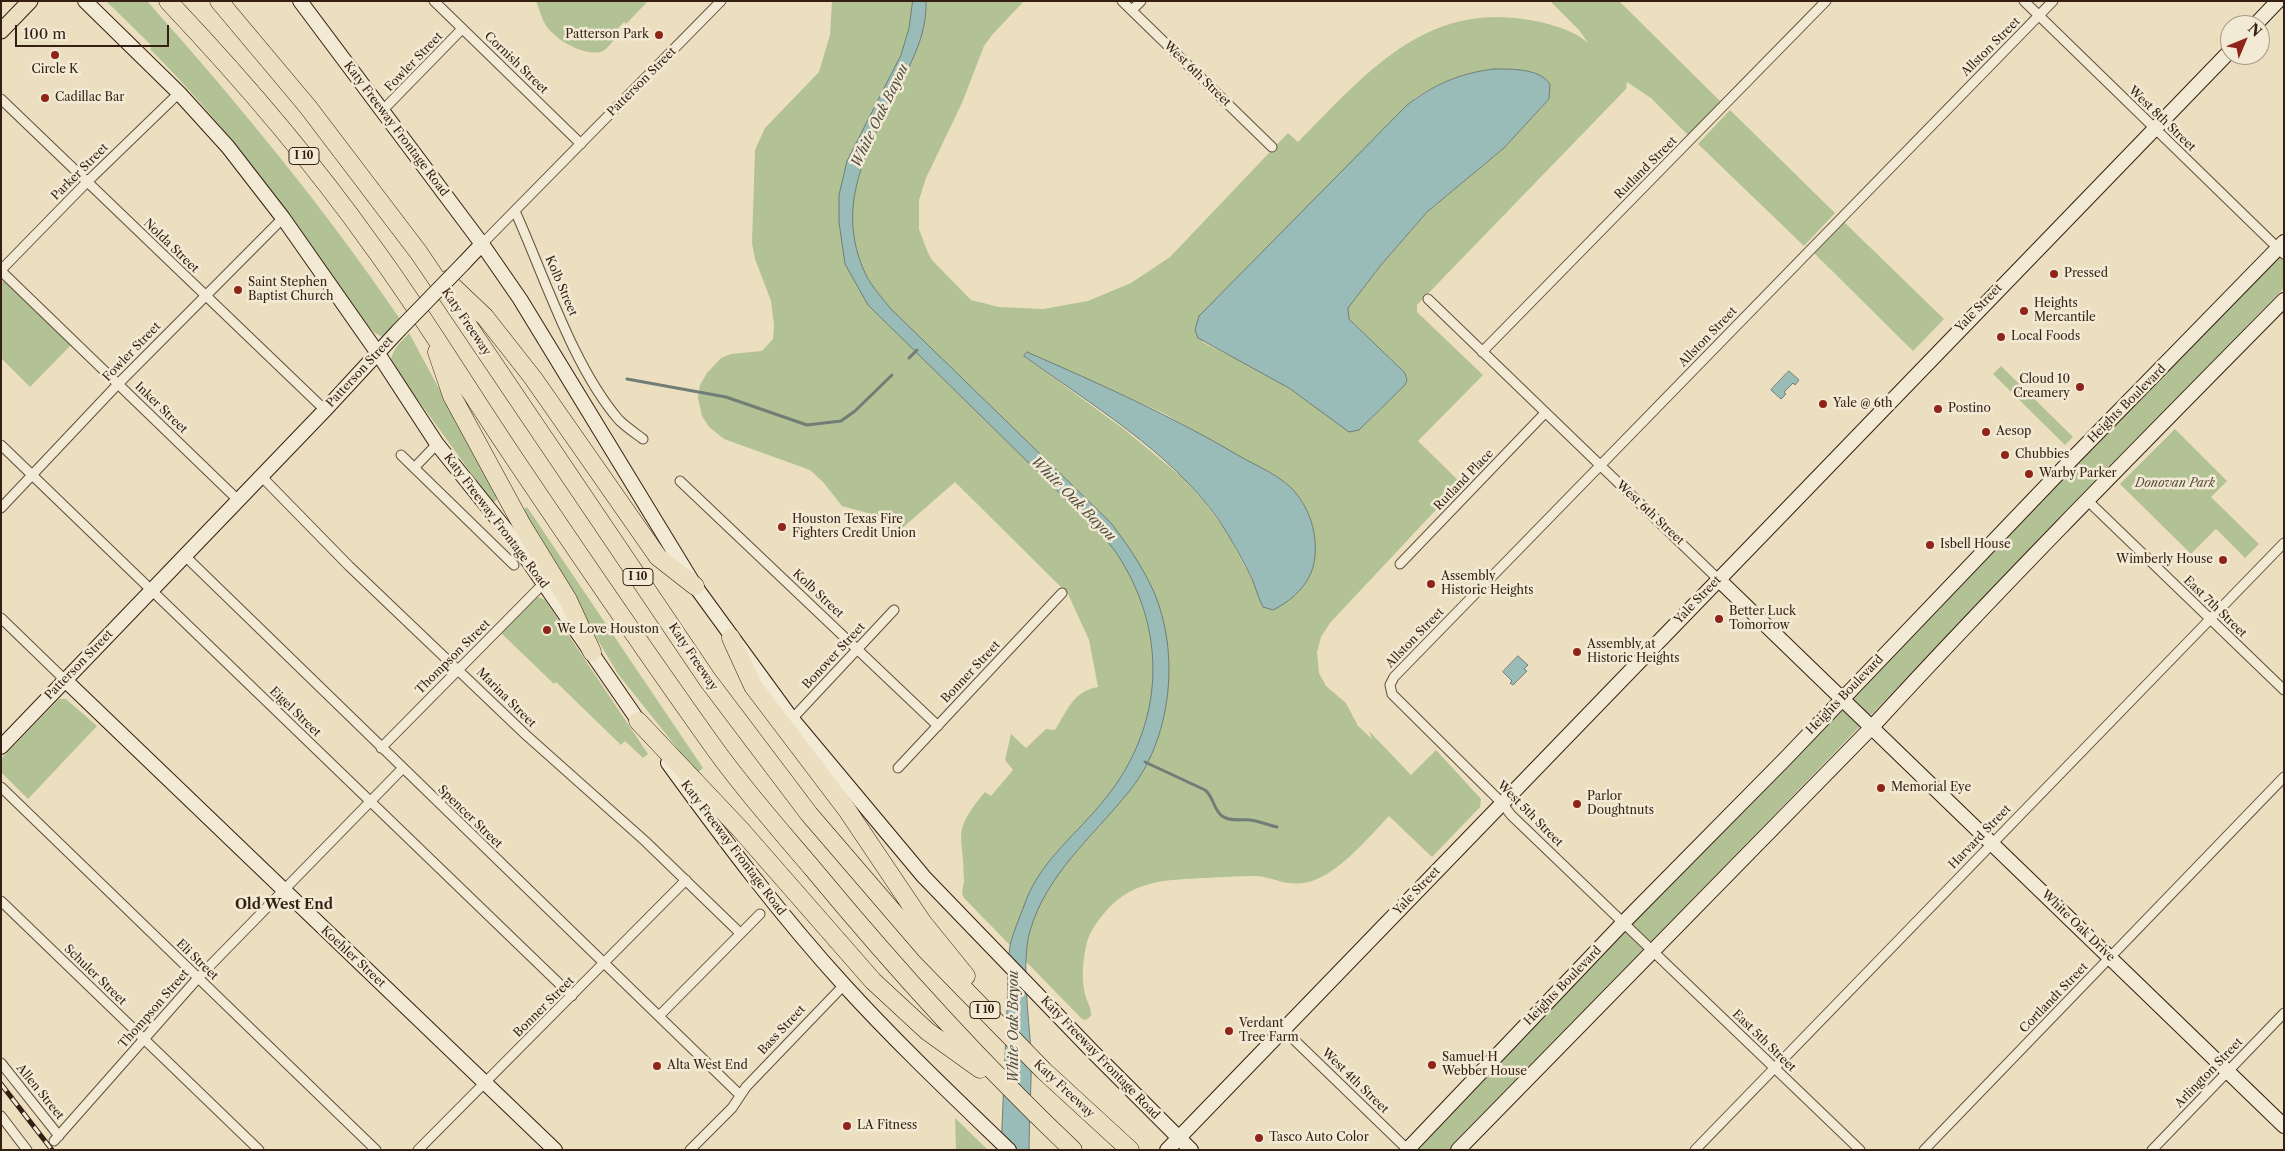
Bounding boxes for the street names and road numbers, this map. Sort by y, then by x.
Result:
street label: Allston Street [1959,15,2023,79]
street label: Fowler Street [382,29,446,95]
street label: Cornish Street [481,29,551,97]
street label: West 6th Street [1161,38,1233,110]
street label: Patterson Street [605,45,679,119]
street label: Katy Freeway Frontage Road [341,59,451,199]
street label: West 8th Street [2126,83,2198,155]
street label: Rutland Street [1612,134,1680,202]
street label: Parker Street [49,141,111,203]
road number: I 10 [289,148,319,164]
street label: Nolda Street [140,216,202,276]
street label: Kolb Street [542,254,580,318]
street label: Yale Street [1953,281,2005,335]
street label: Katy Freeway [438,286,494,358]
street label: Allston Street [1676,304,1740,370]
street label: Fowler Street [100,319,164,385]
street label: Patterson Street [323,334,397,410]
street label: Heights Boulevard [2085,362,2169,446]
street label: Inker Street [132,379,190,437]
street label: Rutland Place [1431,447,1497,513]
street label: Katy Freeway Frontage Road [441,451,551,591]
street label: West 6th Street [1613,478,1687,548]
street label: Kolb Street [790,567,846,621]
road number: I 10 [623,568,653,586]
street label: Yale Street [1672,573,1724,627]
street label: East 7th Street [2180,573,2250,641]
street label: Allston Street [1383,605,1447,671]
street label: Thompson Street [413,617,493,697]
street label: Bonover Street [800,620,868,692]
street label: Katy Freeway [665,621,721,693]
street label: Patterson Street [42,627,116,703]
street label: Bonner Street [939,638,1003,706]
street label: Heights Boulevard [1803,652,1887,738]
street label: Marina Street [473,665,539,731]
street label: Eigel Street [266,684,324,740]
street label: Katy Freeway Frontage Road [678,778,788,918]
street label: West 5th Street [1494,778,1566,850]
street label: Spencer Street [435,783,505,851]
street label: Harvard Street [1946,802,2014,872]
street label: Yale Street [1391,864,1443,918]
street label: White Oak Drive [2038,887,2118,965]
street label: Koehler Street [318,923,388,991]
street label: Eli Street [173,937,221,983]
street label: Schuler Street [61,942,129,1008]
street label: Heights Boulevard [1521,943,1605,1029]
street label: Cortlandt Street [2017,960,2091,1036]
street label: Thompson Street [116,967,192,1051]
street label: Bonner Street [511,974,577,1040]
street label: Katy Freeway Frontage Road [1037,994,1163,1122]
street label: Bass Street [755,1002,809,1058]
road number: I 10 [970,1002,1000,1018]
street label: East 5th Street [1729,1007,1799,1075]
street label: Arlington Street [2172,1035,2246,1111]
street label: West 4th Street [1319,1045,1391,1117]
street label: Katy Freeway [1031,1057,1097,1121]
street label: Allen Street [13,1061,67,1123]

